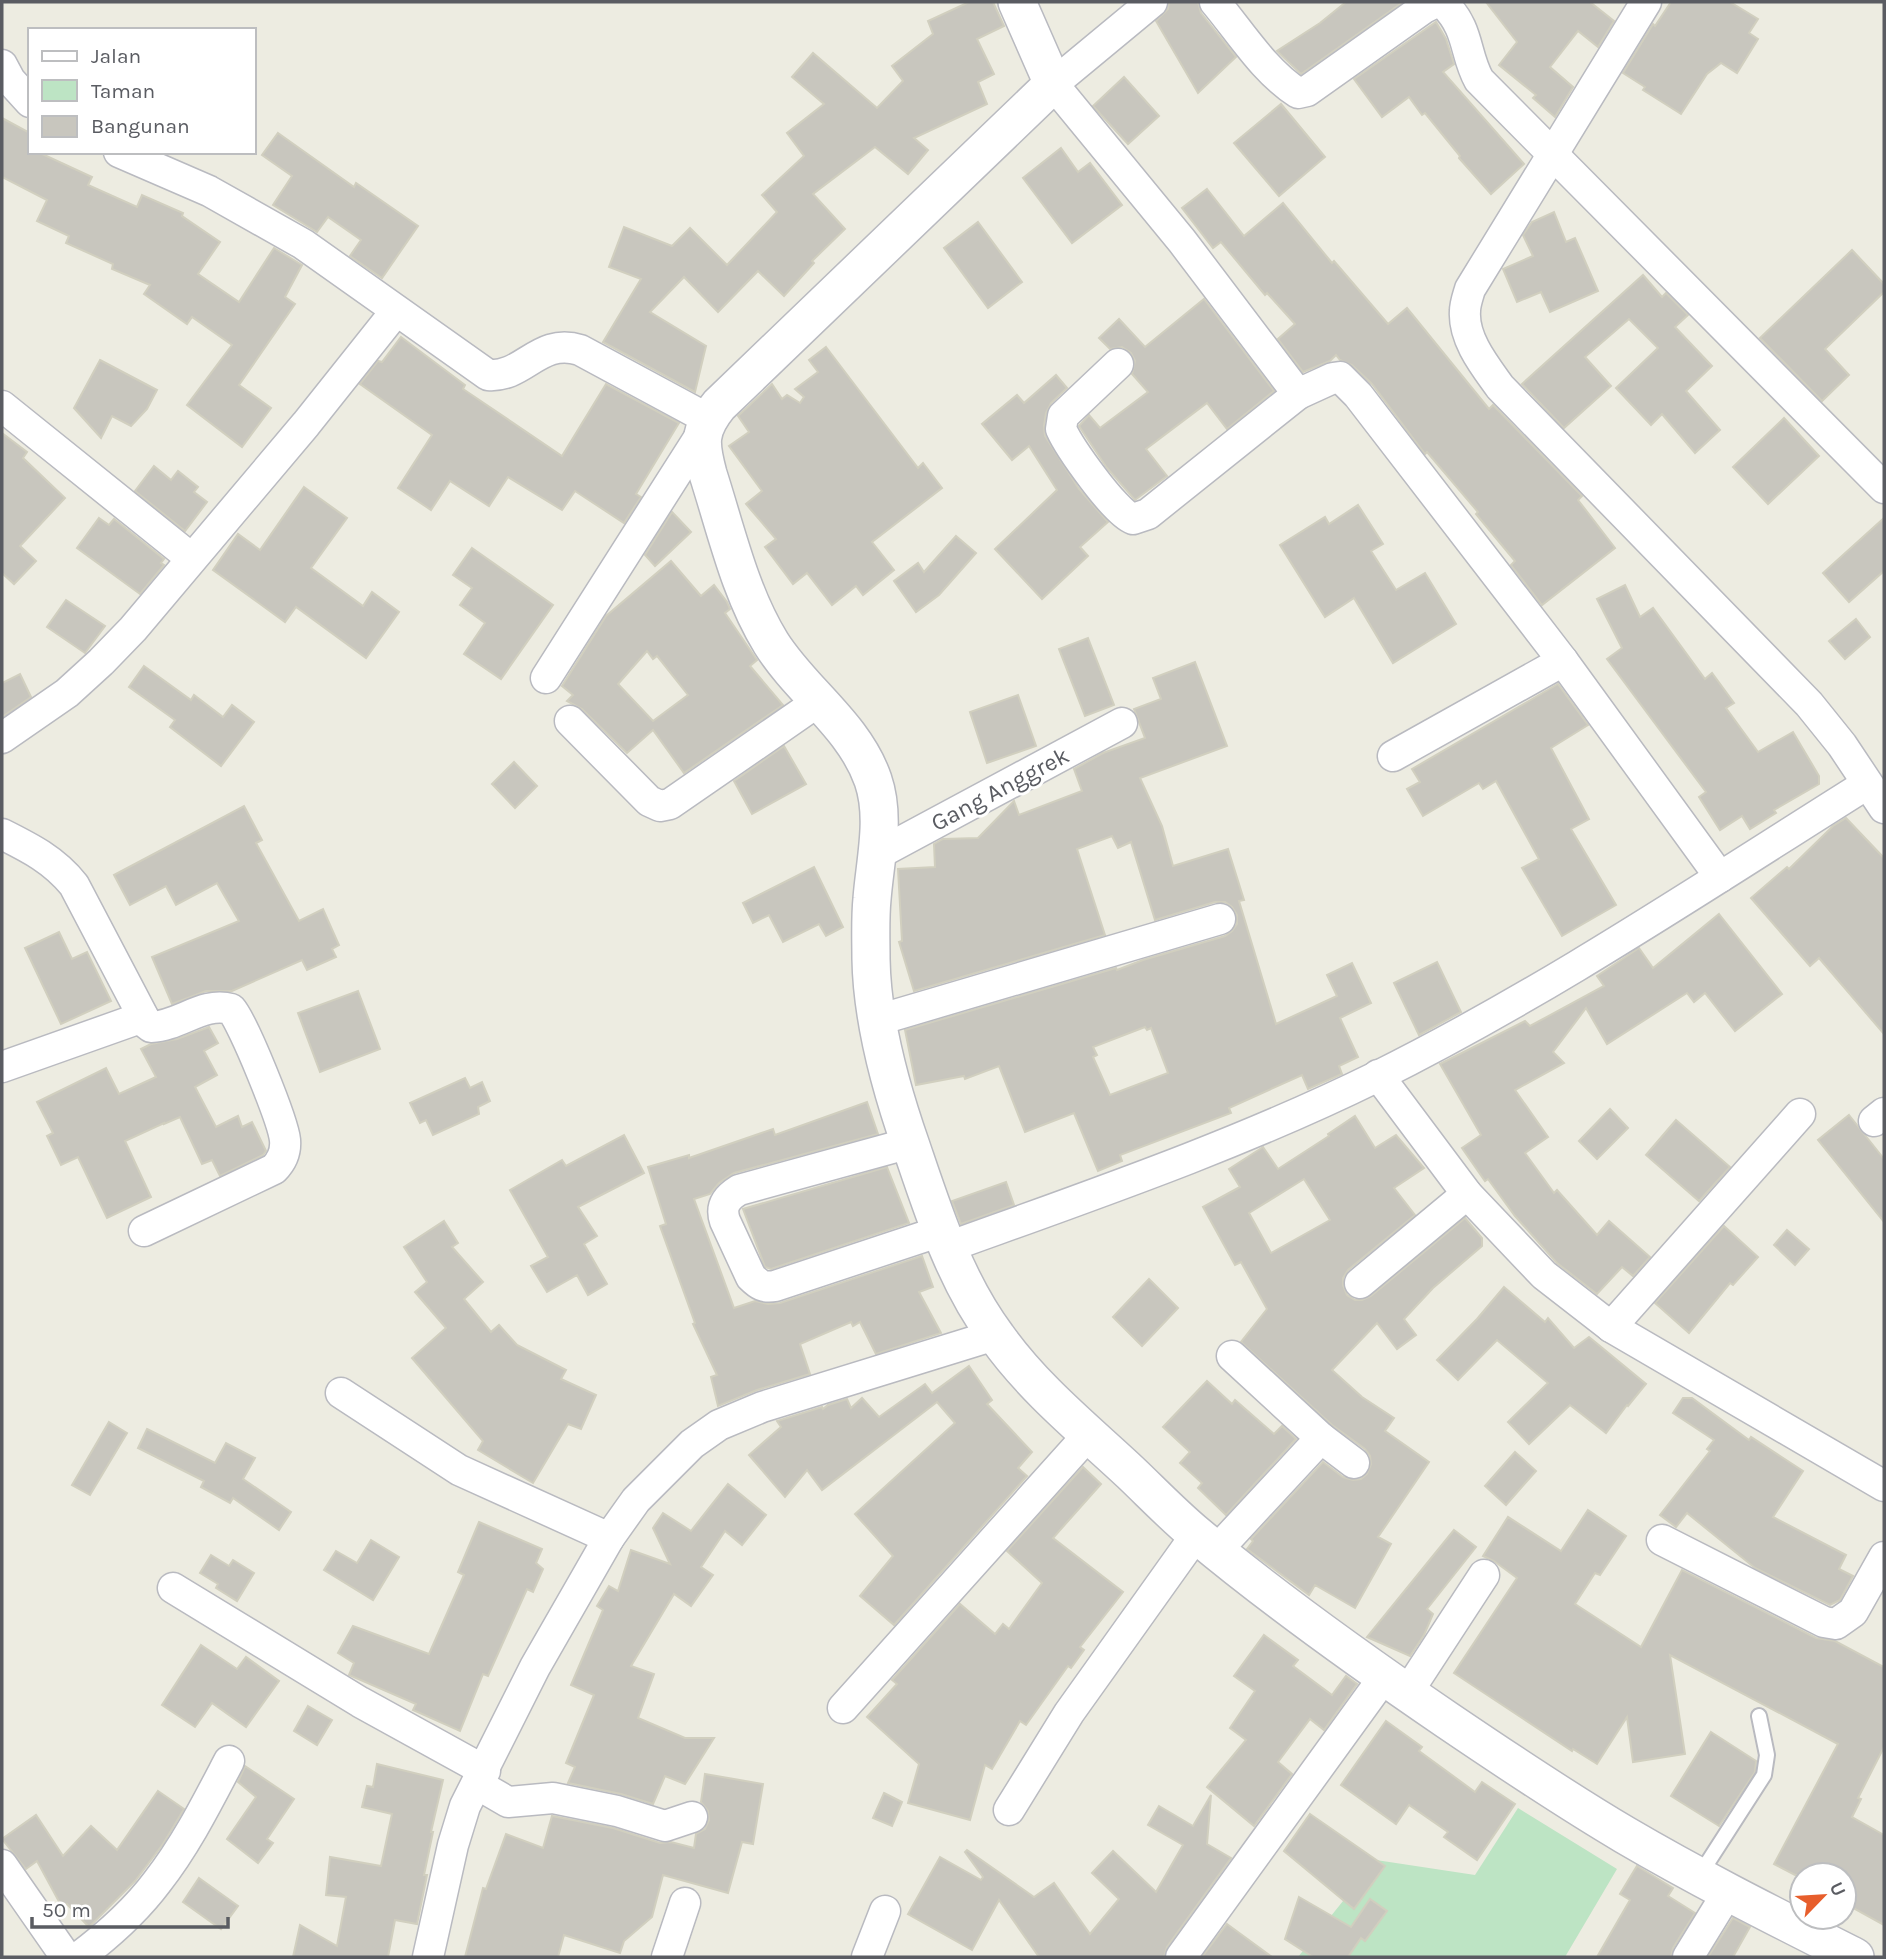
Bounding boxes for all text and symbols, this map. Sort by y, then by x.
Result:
legend [28,28,256,154]
text: Jalan [91,44,141,68]
text: Taman [91,79,155,103]
text: Bangunan [91,114,190,138]
street label: Gang Anggrek [926,741,1074,837]
north arrow [1788,1861,1858,1931]
text: U [1825,1879,1850,1900]
scale bar [32,1885,228,1929]
text: 50 m [42,1898,91,1922]

